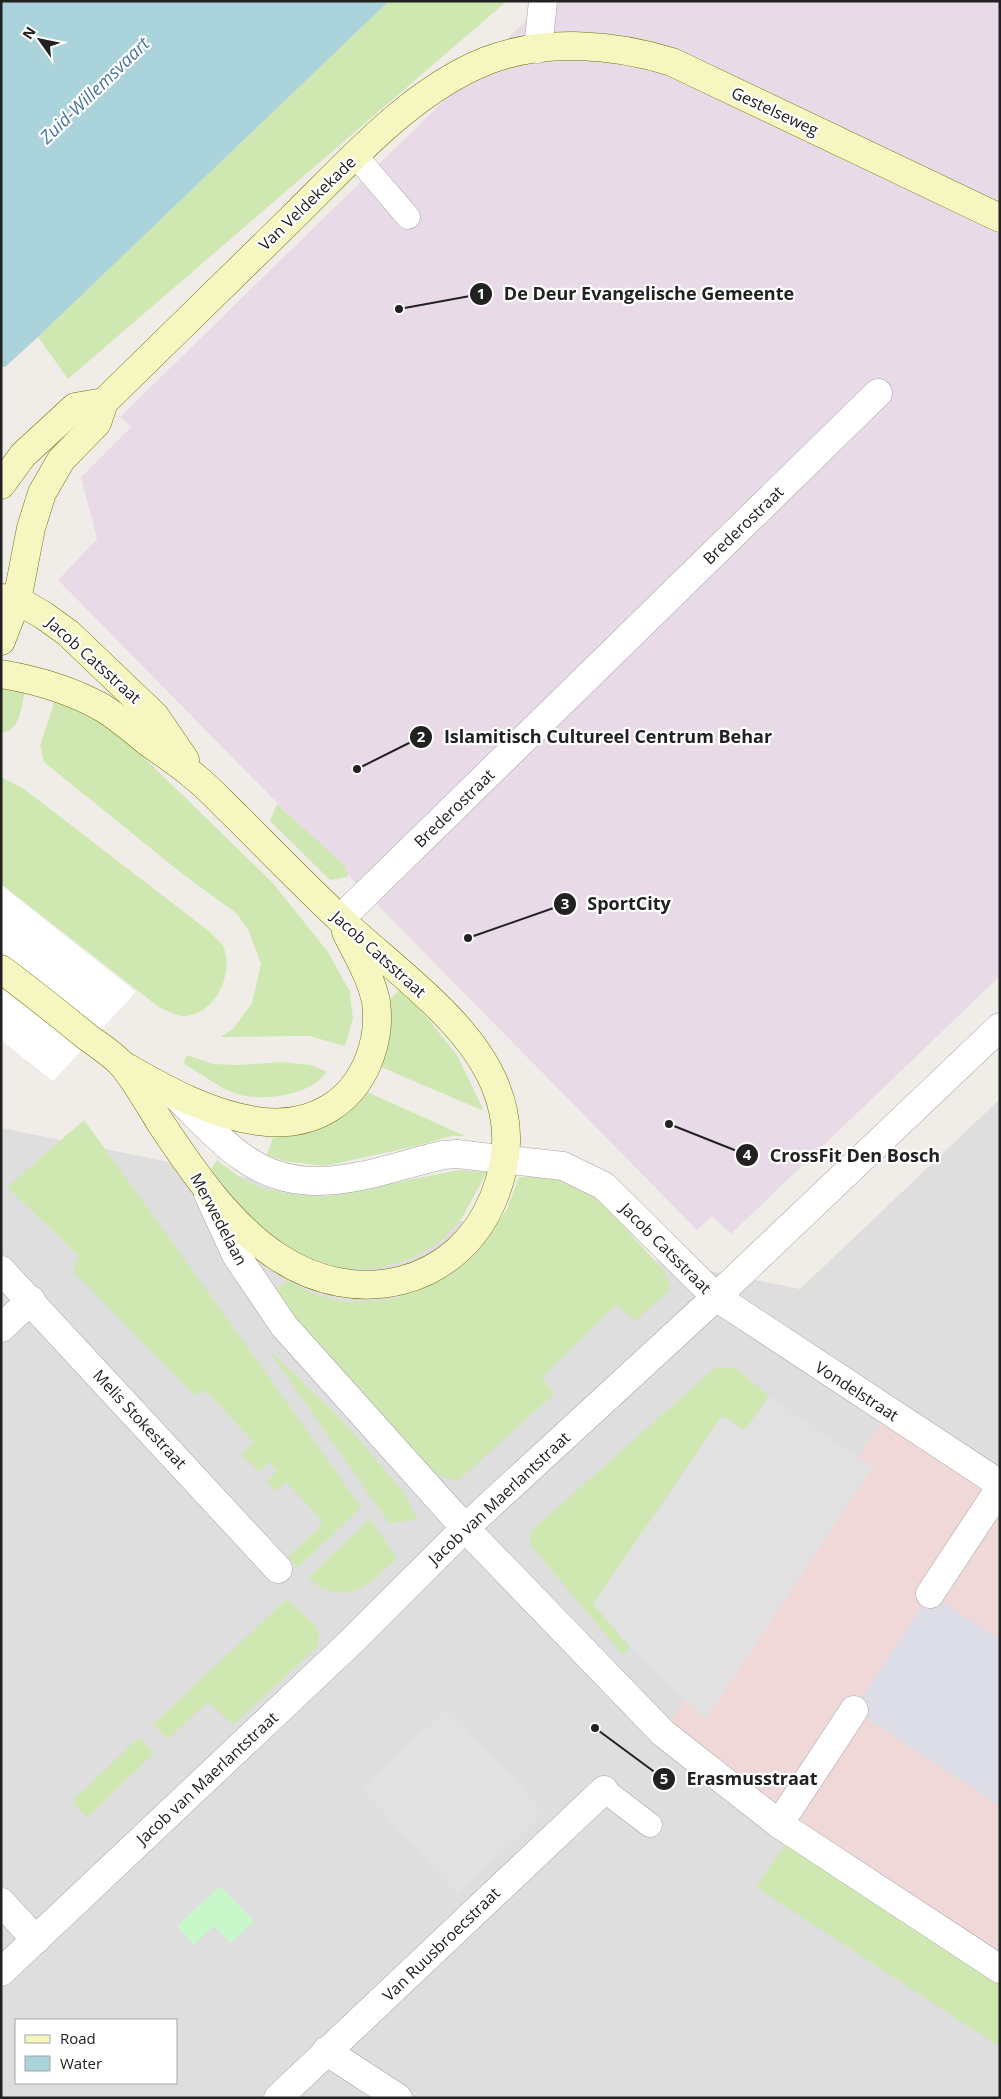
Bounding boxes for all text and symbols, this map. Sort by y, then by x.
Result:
north arrow [15,15,65,65]
text: N [18,23,40,43]
water label: Zuid-Willemsvaart [33,31,155,149]
street label: Gestelseweg [728,81,822,141]
street label: Van Veldekekade [254,151,360,255]
callout: De Deur Evangelische Gemeente [468,278,804,311]
text: De Deur Evangelische Gemeente [504,281,794,305]
text: 1 [477,283,485,303]
street label: Brederostraat [698,481,788,569]
street label: Jacob Catsstraat [41,610,146,709]
callout: Islamitisch Cultureel Centrum Behar [408,721,782,754]
text: Islamitisch Cultureel Centrum Behar [444,724,772,748]
text: 2 [417,726,426,746]
street label: Brederostraat [409,764,499,852]
callout: SportCity [553,887,681,920]
text: SportCity [587,891,671,915]
text: 3 [561,893,569,913]
street label: Jacob Catsstraat [326,904,431,1003]
callout: CrossFit Den Bosch [735,1139,950,1172]
text: CrossFit Den Bosch [770,1143,940,1167]
text: 4 [743,1144,752,1164]
street label: Merwedelaan [185,1169,253,1269]
street label: Jacob Catsstraat [614,1196,716,1298]
street label: Vondelstraat [811,1356,903,1426]
street label: Melis Stokestraat [88,1365,192,1474]
street label: Jacob van Maerlantstraat [422,1426,575,1571]
street label: Jacob van Maerlantstraat [130,1706,283,1851]
callout: Erasmusstraat [651,1762,827,1795]
text: Erasmusstraat [686,1766,818,1790]
text: 5 [660,1768,668,1788]
street label: Van Ruusbroecstraat [377,1882,505,2006]
legend [15,2019,178,2084]
text: Road [60,2028,96,2048]
text: Water [60,2053,102,2073]

